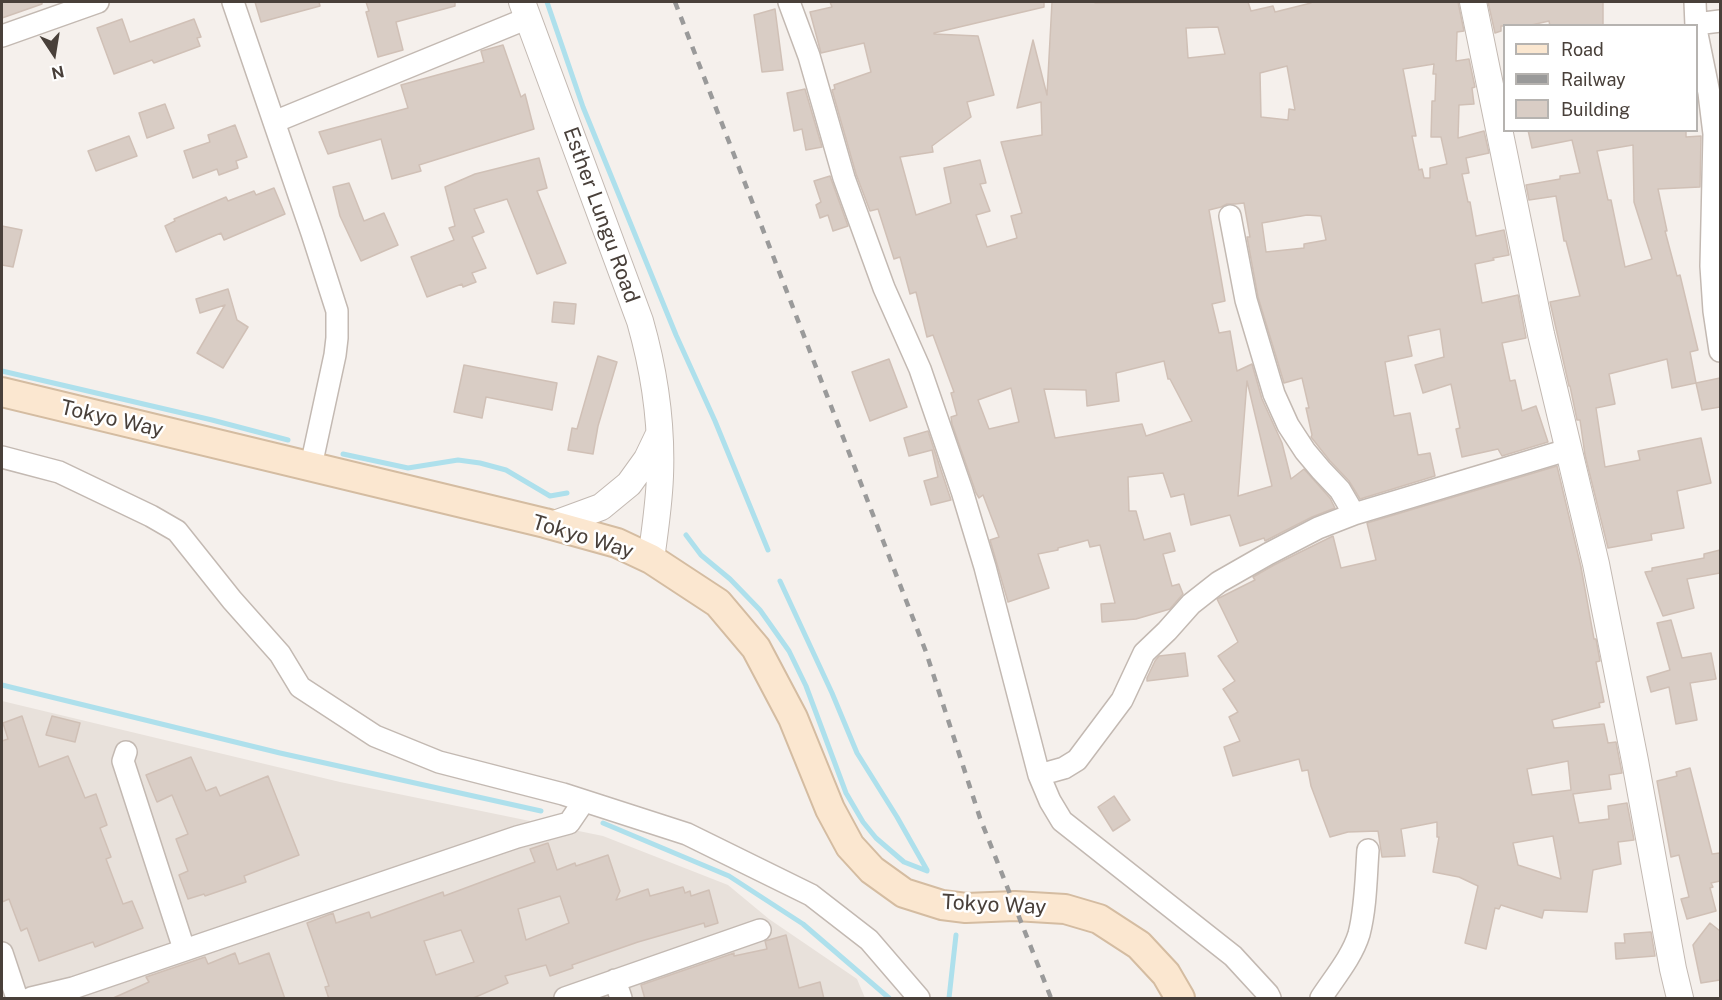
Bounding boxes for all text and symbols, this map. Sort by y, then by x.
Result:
north arrow [24,24,84,84]
legend [1503,24,1698,132]
text: Road [1561,39,1604,60]
text: N [50,62,66,83]
text: Railway [1561,69,1626,90]
text: Building [1561,99,1630,120]
street label: Esther Lungu Road [558,124,644,306]
street label: Tokyo Way [58,395,166,443]
street label: Tokyo Way [529,510,637,564]
street label: Tokyo Way [941,890,1047,920]

